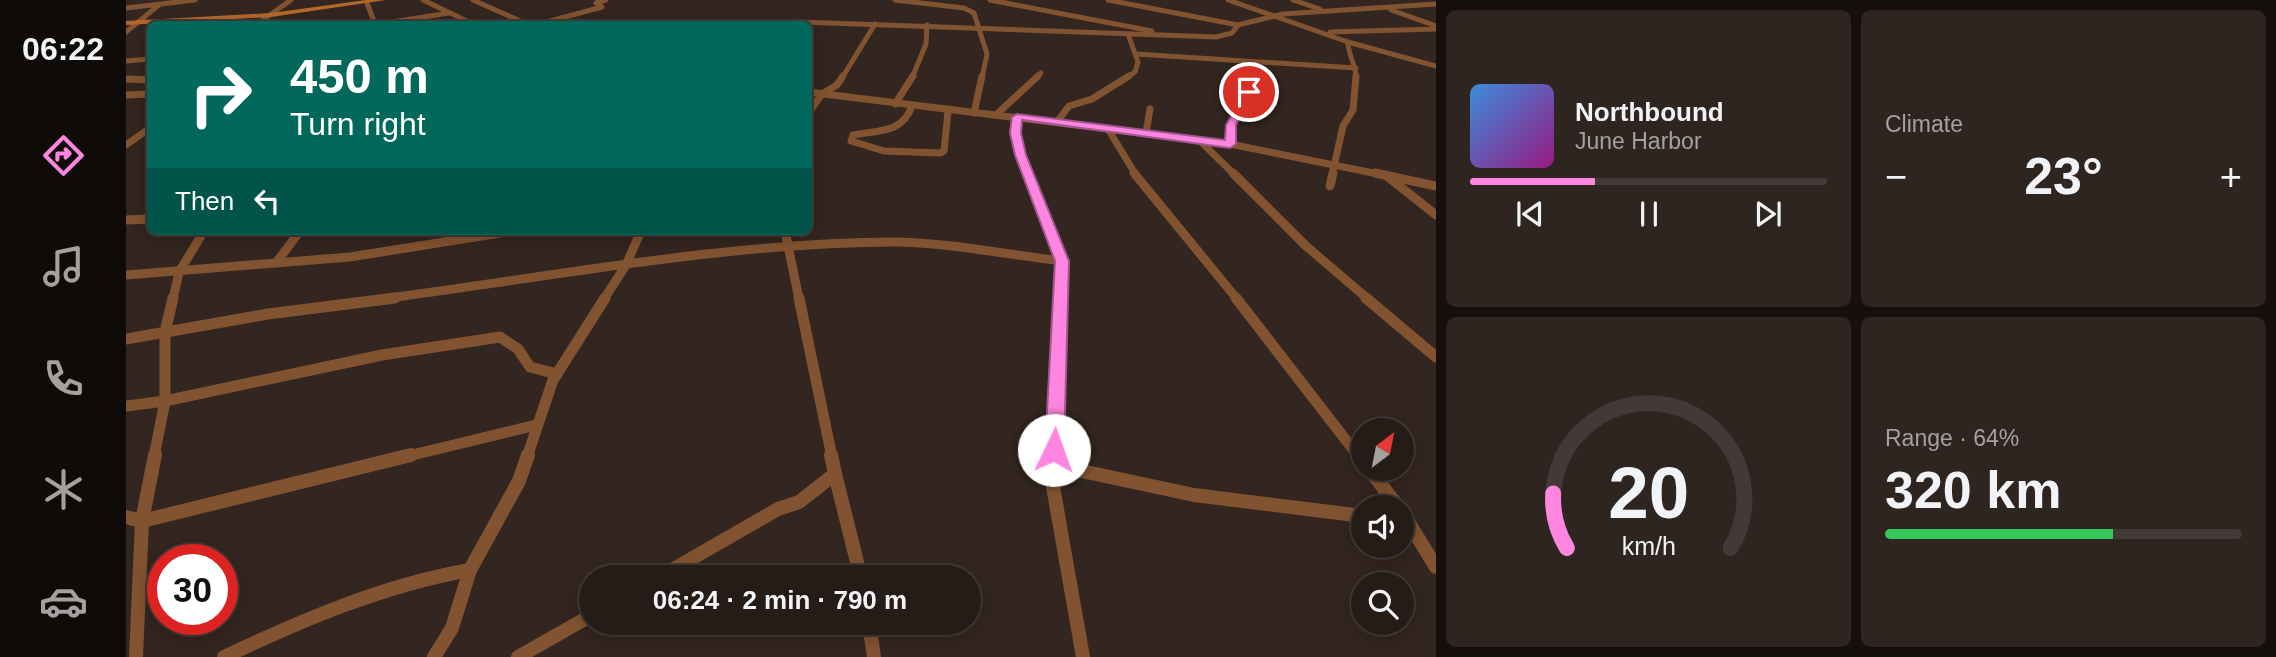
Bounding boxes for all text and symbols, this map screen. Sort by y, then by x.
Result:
text: 06:22 [22,31,104,67]
icon: right [175,49,266,140]
text: 450 m [290,49,429,103]
pin [1219,62,1279,122]
icon: arrive [1230,73,1268,111]
text: Northbound [1575,97,1724,127]
text: Turn right [290,106,426,142]
text: Climate [1885,111,1963,137]
text: June Harbor [1575,128,1702,154]
icon: directions [39,131,88,180]
text: 23° [2024,147,2103,205]
text: − [1885,156,1907,198]
text: + [2220,156,2242,198]
icon: left [248,182,286,220]
text: Then [175,186,234,216]
icon: previous [1511,195,1549,233]
icon: pause [1630,195,1668,233]
icon: next [1749,195,1787,233]
icon: music [39,242,88,291]
icon: phone [39,354,88,403]
position arrow [1017,413,1091,487]
north arrow [1351,418,1414,481]
map controls [1351,418,1414,635]
text: Range · 64% [1885,425,2019,451]
text: 20 [1608,452,1689,533]
text: 320 km [1885,461,2061,519]
icon: climate [39,465,88,514]
button: sound [1351,495,1414,558]
text: km/h [1621,532,1676,560]
speed limit sign: 30 [147,544,238,635]
button: search [1351,572,1414,635]
icon: car [39,577,88,626]
text: 06:24 · 2 min · 790 m [653,585,907,615]

